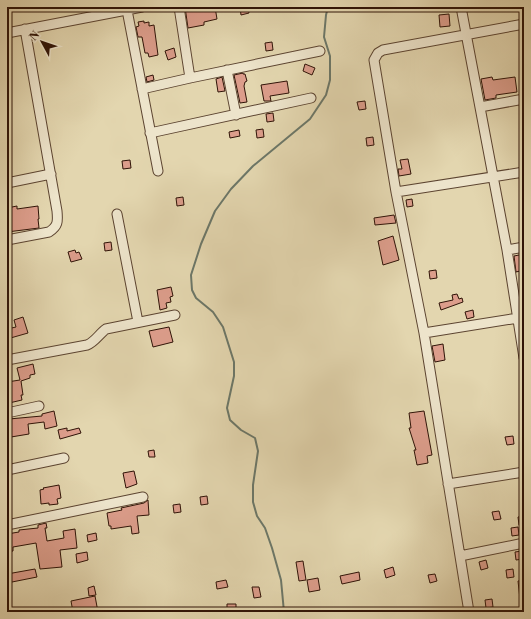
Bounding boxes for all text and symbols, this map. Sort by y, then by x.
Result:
north arrow [22,22,62,62]
text: N [27,28,43,44]

